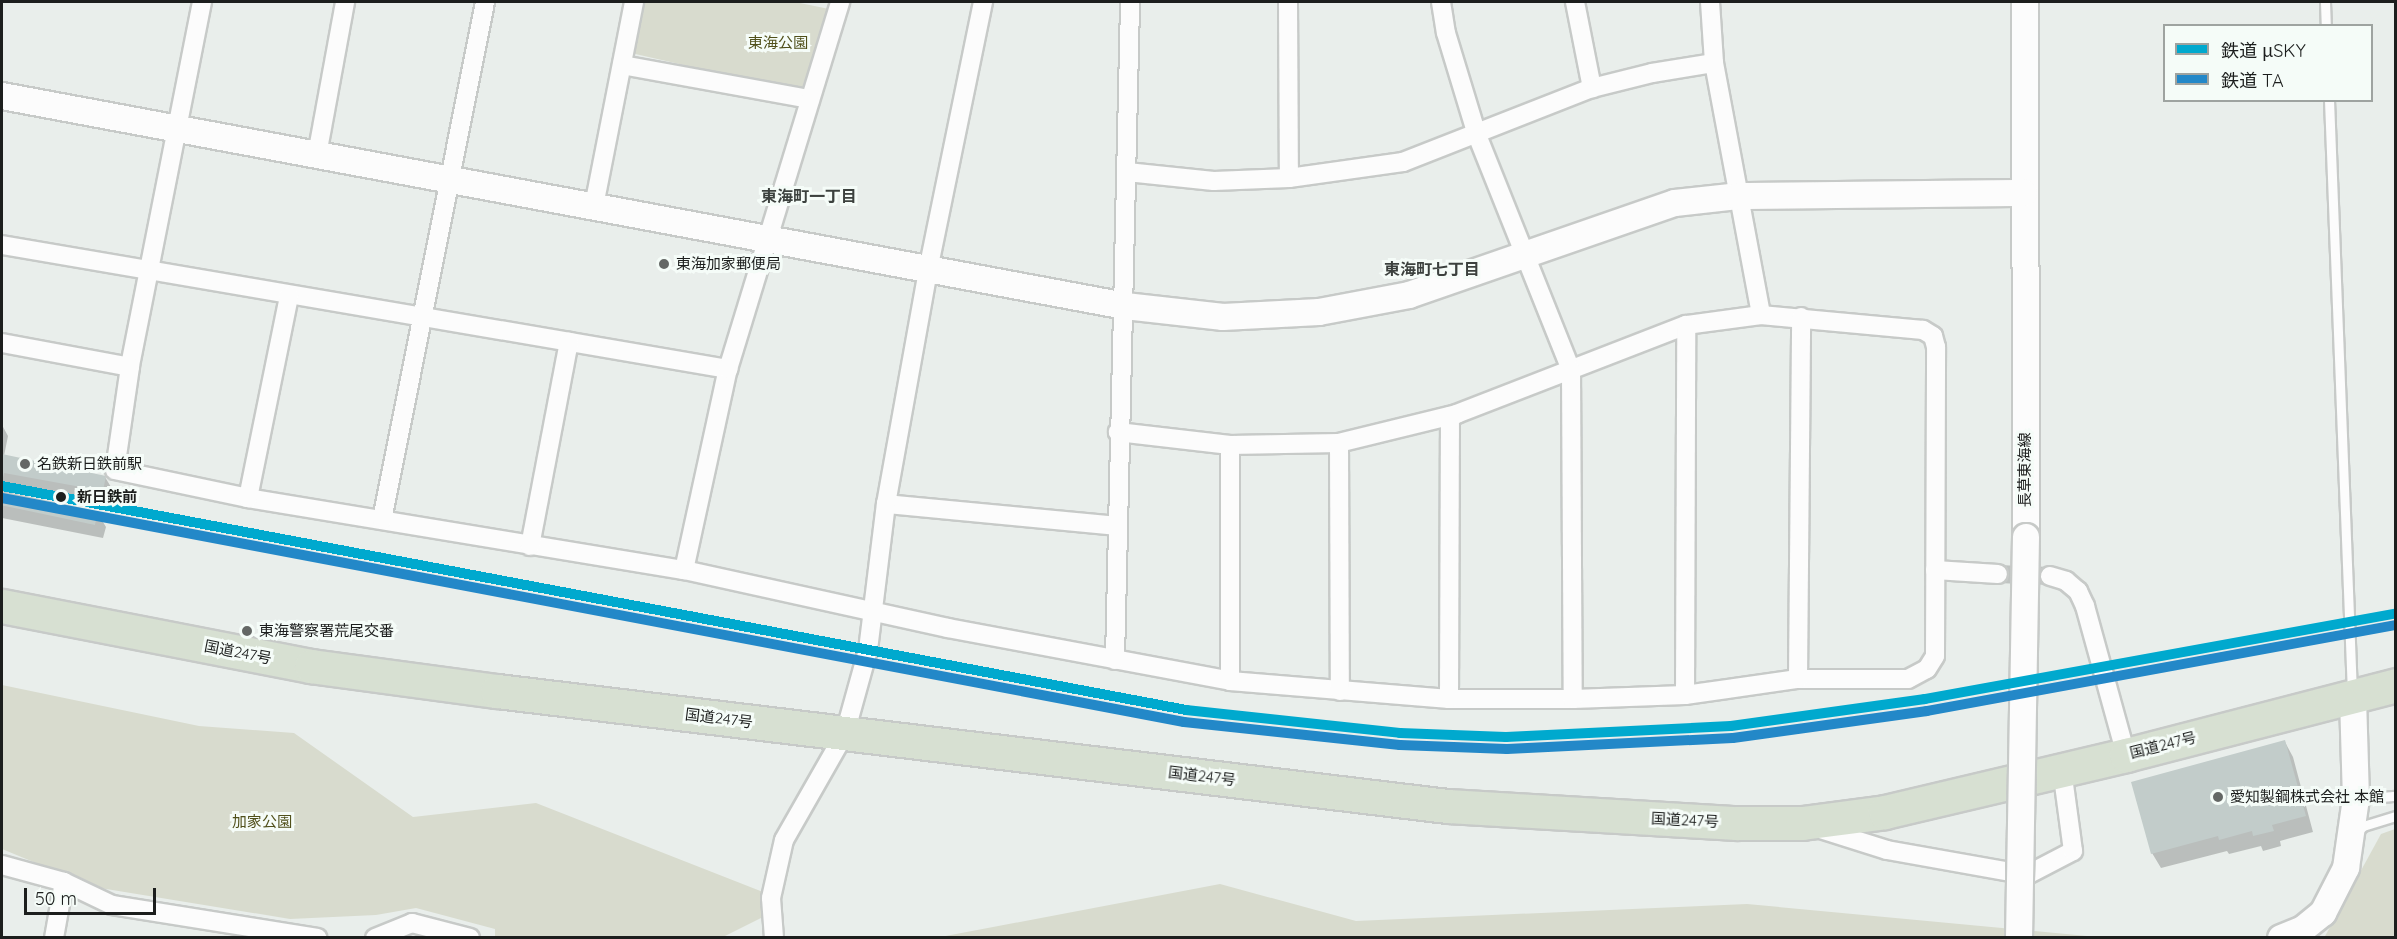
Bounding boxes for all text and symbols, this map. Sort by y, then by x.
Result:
legend [2163,24,2373,102]
park label: 東海公園 [748,34,808,52]
text: 鉄道 μSKY [2221,39,2306,62]
text: 鉄道 TA [2221,69,2284,92]
district label: 東海町一丁目 [761,186,857,206]
place label: 東海加家郵便局 [676,255,781,273]
marker: 東海加家郵便局 [657,257,671,271]
district label: 東海町七丁目 [1384,259,1480,279]
street label: 長草東海線 [2016,433,2034,507]
place label: 名鉄新日鉄前駅 [37,455,142,473]
marker: 名鉄新日鉄前駅 [18,457,32,471]
marker: 新日鉄前 [50,486,72,508]
place label: 新日鉄前 [77,488,137,506]
place label: 東海警察署荒尾交番 [259,622,394,640]
marker: 東海警察署荒尾交番 [240,624,254,638]
street label: 国道247号 [203,637,273,667]
street label: 国道247号 [684,705,754,731]
street label: 国道247号 [2128,728,2198,762]
street label: 国道247号 [1167,763,1237,789]
place label: 愛知製鋼株式会社 本館 [2230,788,2384,806]
marker: 愛知製鋼株式会社 本館 [2211,790,2225,804]
street label: 国道247号 [1650,809,1720,831]
park label: 加家公園 [232,813,292,831]
scale bar [27,876,159,914]
text: 50 m [35,887,77,910]

